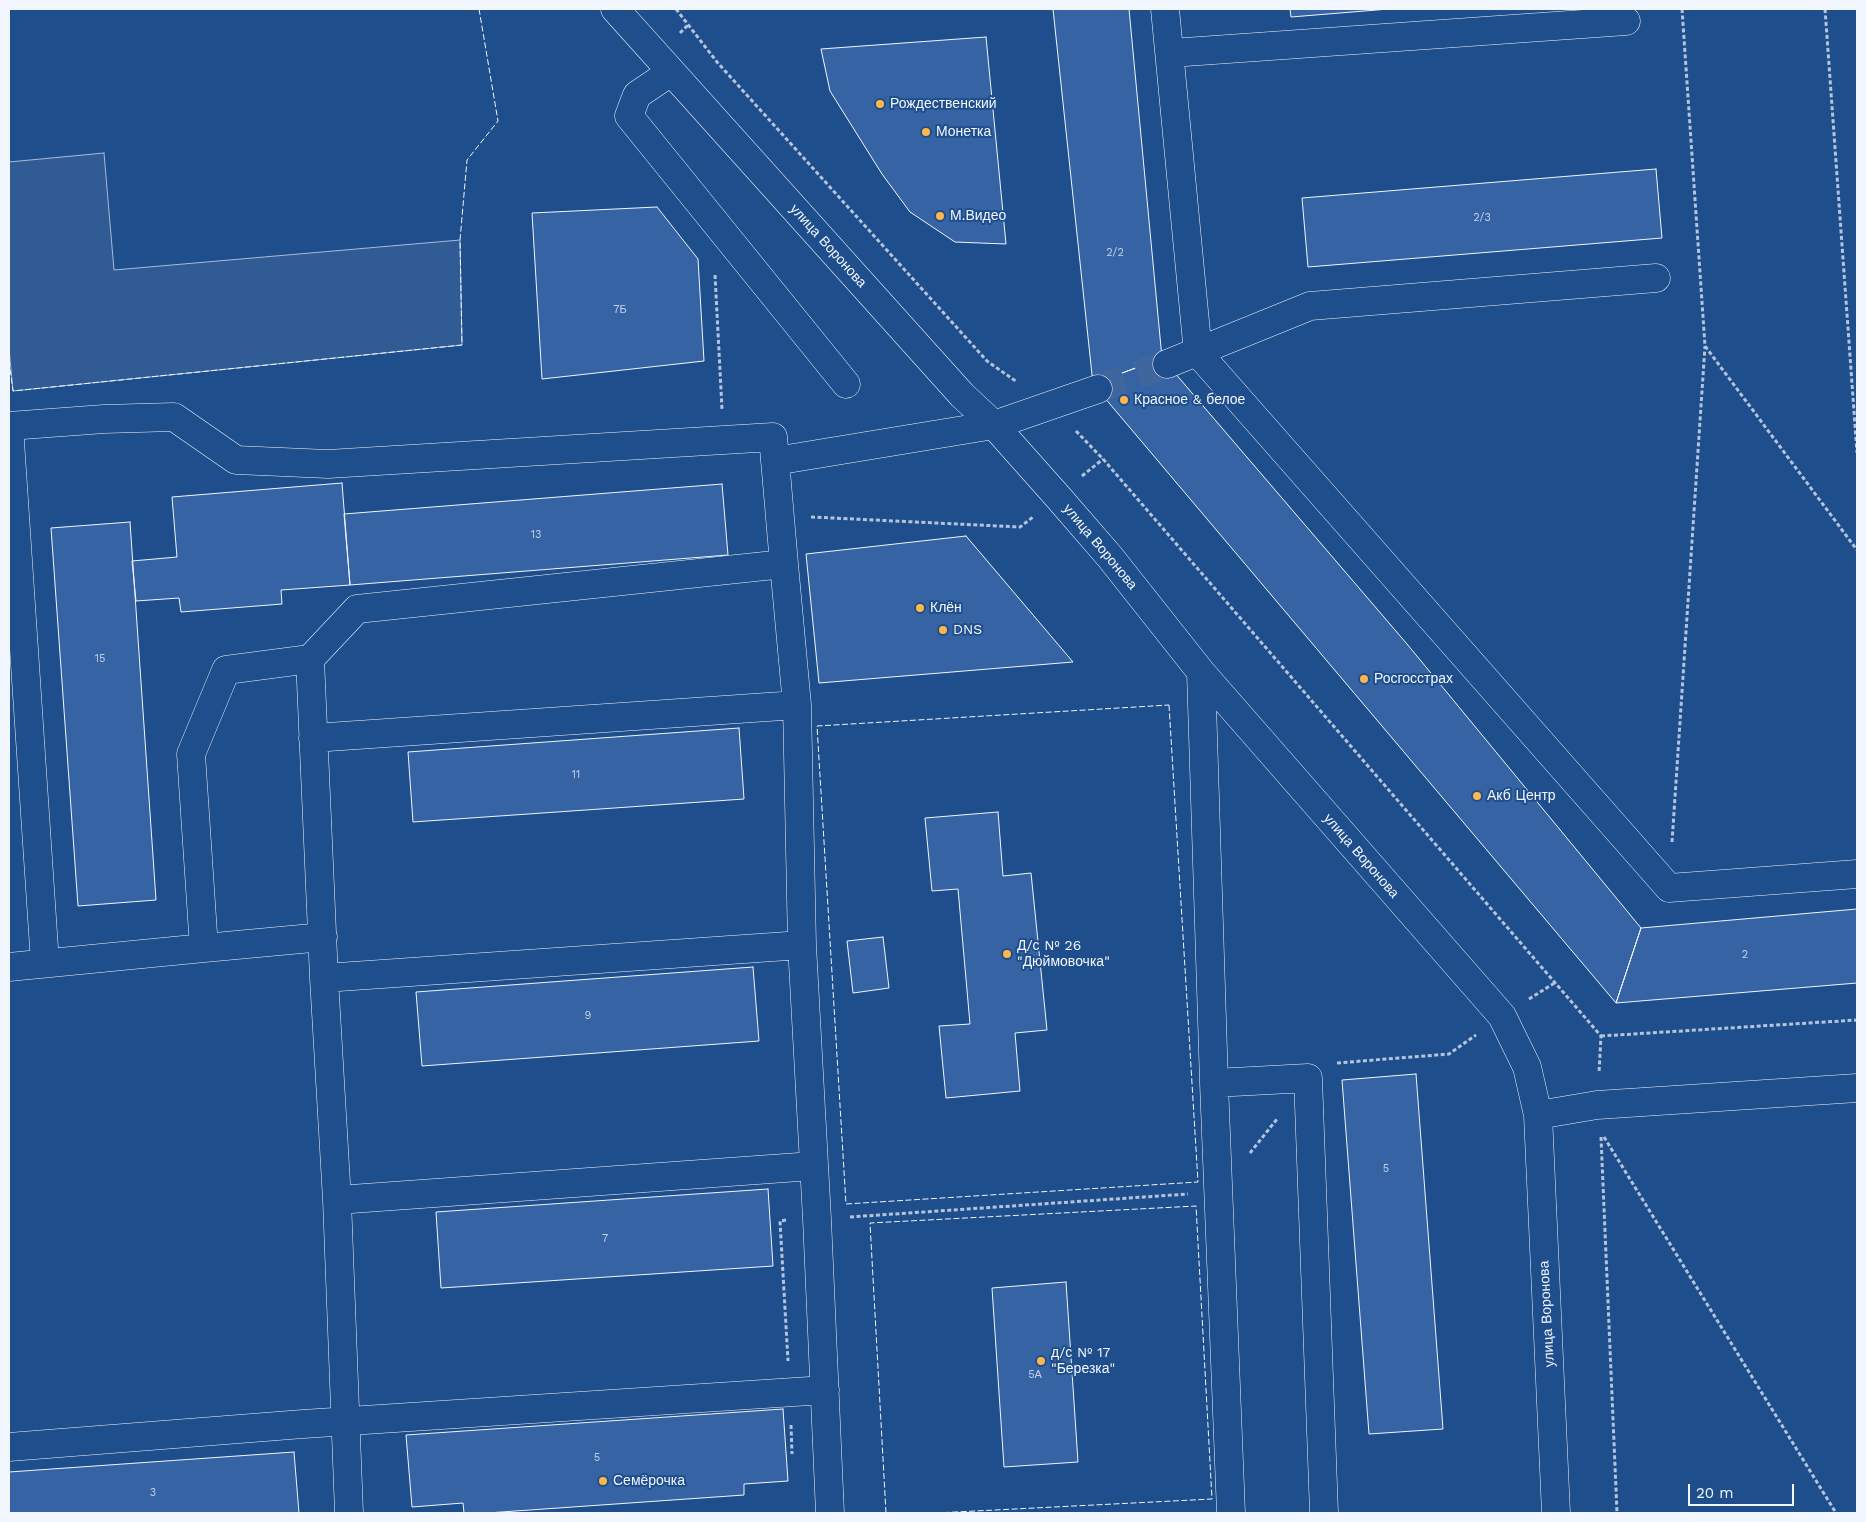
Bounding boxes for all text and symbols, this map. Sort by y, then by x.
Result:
place label: Рождественский [890,96,997,112]
marker: Рождественский [874,98,886,110]
place label: Монетка [936,124,991,140]
marker: Монетка [920,126,932,138]
street label: улица Воронова [786,201,870,291]
place label: М.Видео [950,208,1006,224]
marker: М.Видео [934,210,946,222]
house number: 2/3 [1473,211,1491,225]
house number: 2/2 [1106,246,1124,260]
house number: 7Б [613,303,627,317]
place label: Красное & белое [1134,392,1245,408]
marker: Красное & белое [1118,394,1130,406]
street label: улица Воронова [1059,501,1141,593]
house number: 13 [531,528,541,542]
place label: Клён [930,600,962,616]
marker: Клён [914,602,926,614]
place label: DNS [953,622,982,638]
marker: DNS [937,624,949,636]
house number: 15 [95,652,105,666]
place label: Росгосстрах [1374,671,1453,687]
marker: Росгосстрах [1358,673,1370,685]
house number: 11 [572,768,580,782]
place label: Акб Центр [1487,788,1556,804]
marker: Акб Центр [1471,790,1483,802]
street label: улица Воронова [1320,810,1402,902]
place label: Д/с № 26 "Дюймовочка" [1017,938,1110,970]
marker: Д/с № 26 "Дюймовочка" [1001,948,1013,960]
house number: 2 [1742,948,1748,962]
house number: 9 [585,1009,591,1023]
house number: 5 [1383,1162,1389,1176]
house number: 7 [602,1232,608,1246]
street label: улица Воронова [1536,1260,1558,1368]
place label: д/с № 17 "Березка" [1051,1345,1115,1378]
marker: д/с № 17 "Березка" [1035,1355,1047,1367]
house number: 5А [1028,1368,1042,1382]
house number: 5 [594,1451,600,1465]
place label: Семёрочка [613,1473,685,1489]
scale bar [1691,1474,1797,1506]
marker: Семёрочка [597,1475,609,1487]
text: 20 m [1696,1484,1734,1502]
house number: 3 [150,1486,156,1500]

